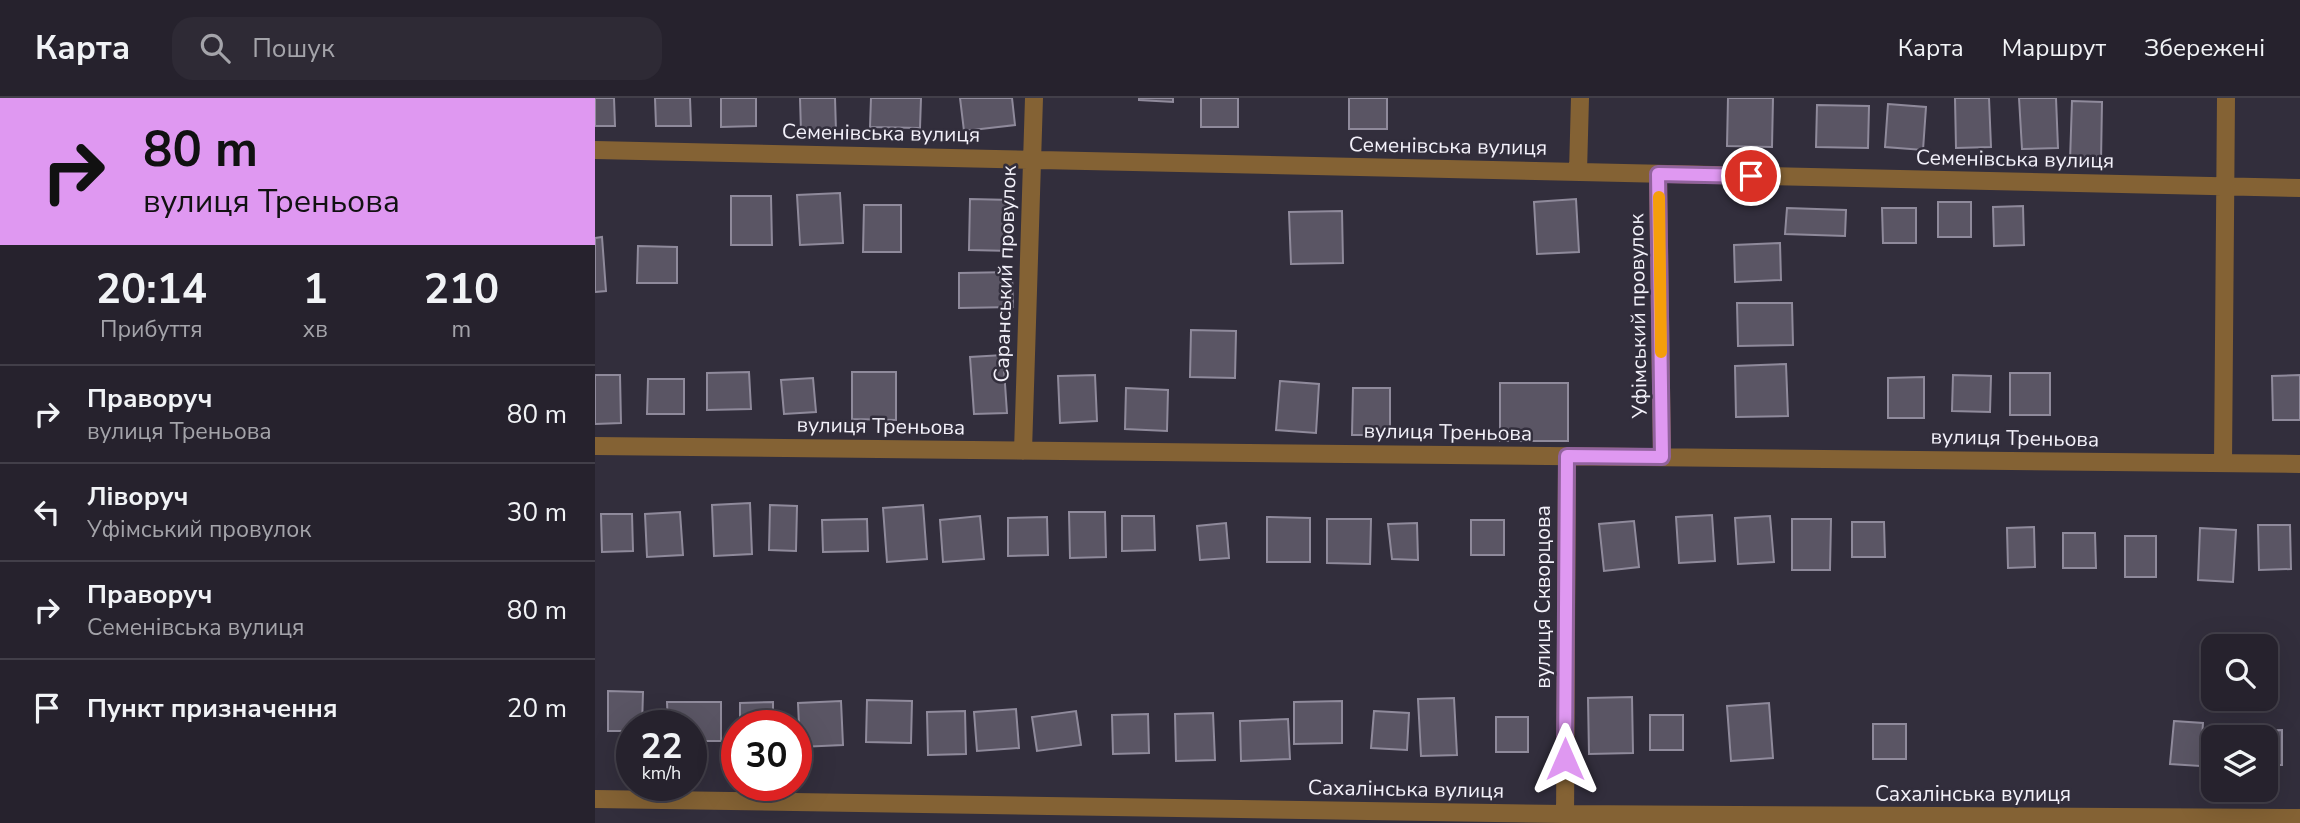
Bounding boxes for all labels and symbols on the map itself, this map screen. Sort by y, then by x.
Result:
street label: Семенівська вулиця [782,117,980,149]
street label: Семенівська вулиця [1349,130,1547,162]
street label: Семенівська вулиця [1916,143,2114,175]
pin [1721,146,1781,206]
street label: Саранський провулок [987,164,1023,383]
street label: Уфімський провулок [1622,212,1654,420]
street label: вулиця Треньова [796,411,966,441]
street label: вулиця Треньова [1363,417,1533,447]
street label: вулиця Треньова [1930,423,2100,453]
street label: вулиця Скворцова [1529,505,1557,689]
speed limit sign: 30 [721,710,812,801]
position arrow [1528,722,1602,796]
street label: Сахалінська вулиця [1308,773,1504,805]
street label: Сахалінська вулиця [1875,780,2071,808]

